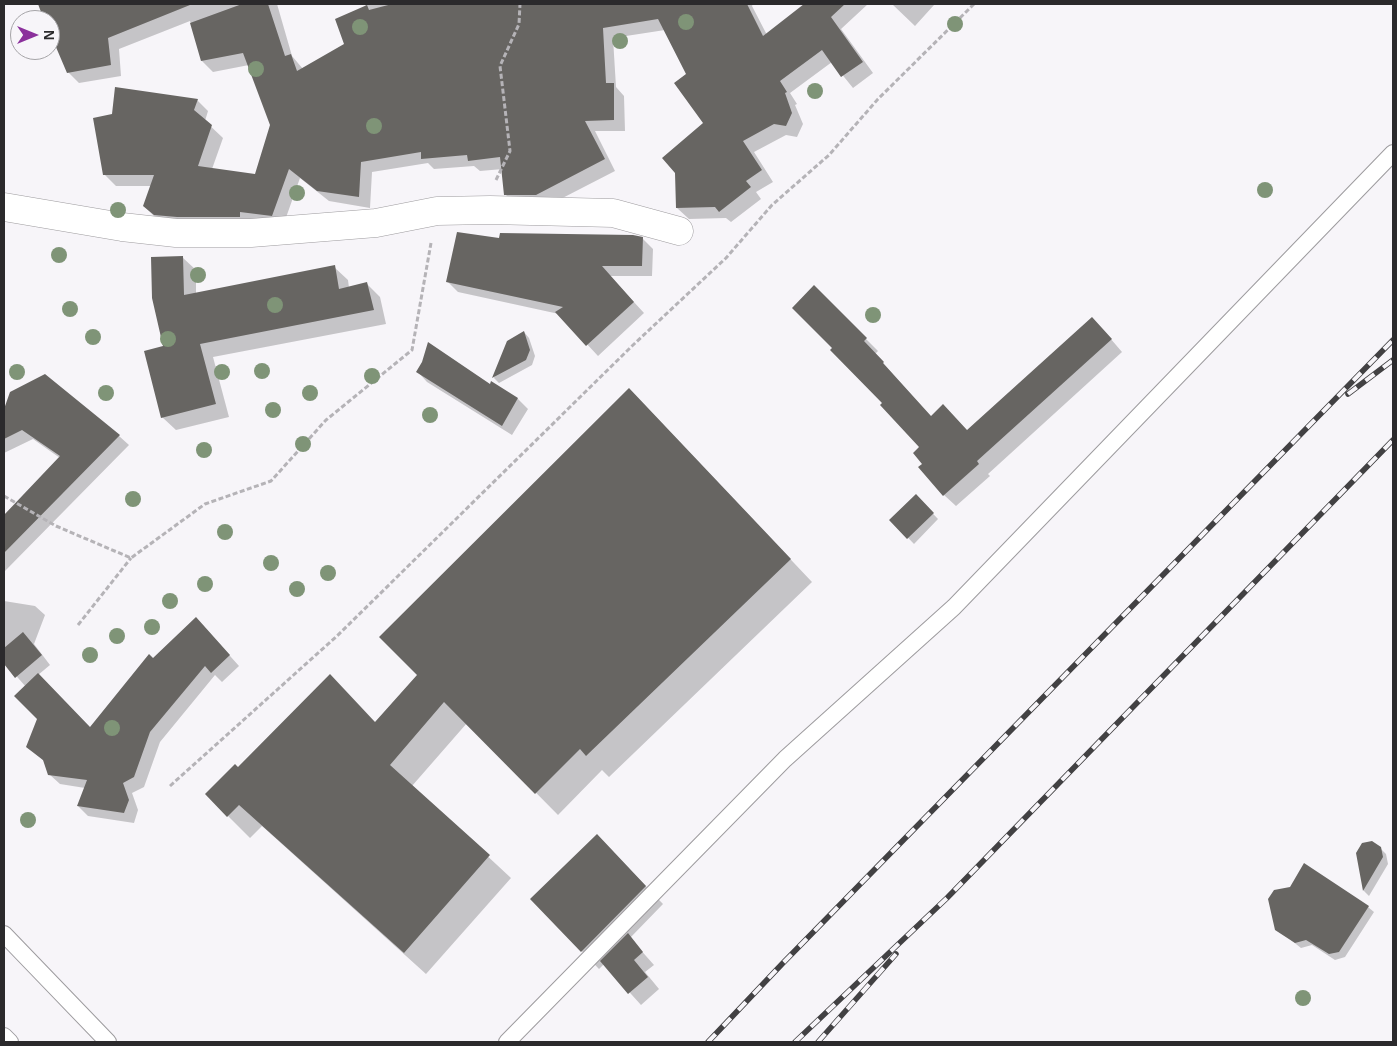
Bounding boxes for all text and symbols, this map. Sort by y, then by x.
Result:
north arrow [10,10,60,60]
text: N [41,30,57,40]

